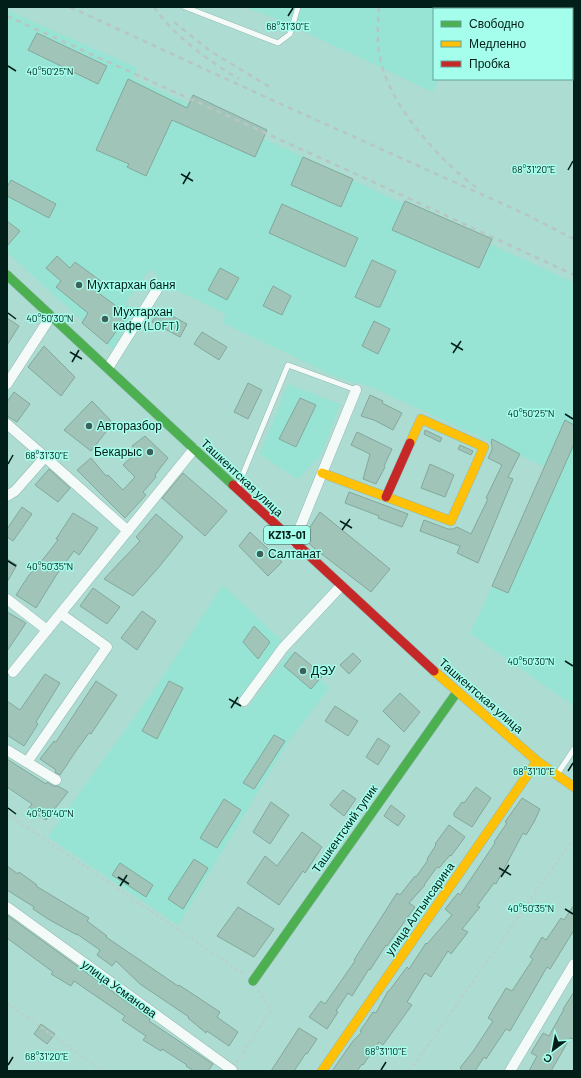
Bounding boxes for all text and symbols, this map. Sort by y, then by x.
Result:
legend [433,8,573,80]
text: Свободно [469,16,524,31]
text: 68°31'30"E [266,20,310,32]
text: Медленно [469,36,526,51]
text: Пробка [469,56,510,71]
text: 40°50'25"N [27,65,73,77]
text: 68°31'20"E [512,163,556,175]
place label: Мухтархан баня [87,277,176,292]
marker: Мухтархан баня [74,280,84,290]
place label: Мухтархан кафе (LOFT) [113,304,179,333]
text: 40°50'30"N [26,312,74,324]
marker: Мухтархан кафе (LOFT) [100,314,110,324]
text: 40°50'25"N [508,407,554,419]
place label: Авторазбор [97,418,162,433]
marker: Авторазбор [84,421,94,431]
street label: Ташкентская улица [198,436,287,520]
place label: Бекарыс [94,444,142,459]
marker: Бекарыс [145,447,155,457]
text: 68°31'30"E [25,449,69,461]
road number: KZ13-01 [264,526,310,544]
place label: Салтанат [268,546,322,560]
marker: Салтанат [255,549,265,559]
text: 40°50'35"N [27,560,73,572]
street label: Ташкентская улица [436,655,527,737]
text: 40°50'30"N [507,655,555,667]
place label: ДЭУ [311,663,336,678]
marker: ДЭУ [298,666,308,676]
text: 68°31'10"E [513,765,555,777]
street label: Ташкентский тупик [309,781,381,876]
text: 40°50'40"N [26,807,74,819]
street label: улица Алтынсарина [382,859,458,958]
text: 40°50'35"N [508,902,554,914]
street label: улица Усманова [79,956,160,1021]
north arrow [533,1030,573,1070]
text: 68°31'10"E [365,1045,407,1057]
text: 68°31'20"E [25,1050,69,1062]
text: С [541,1051,554,1067]

